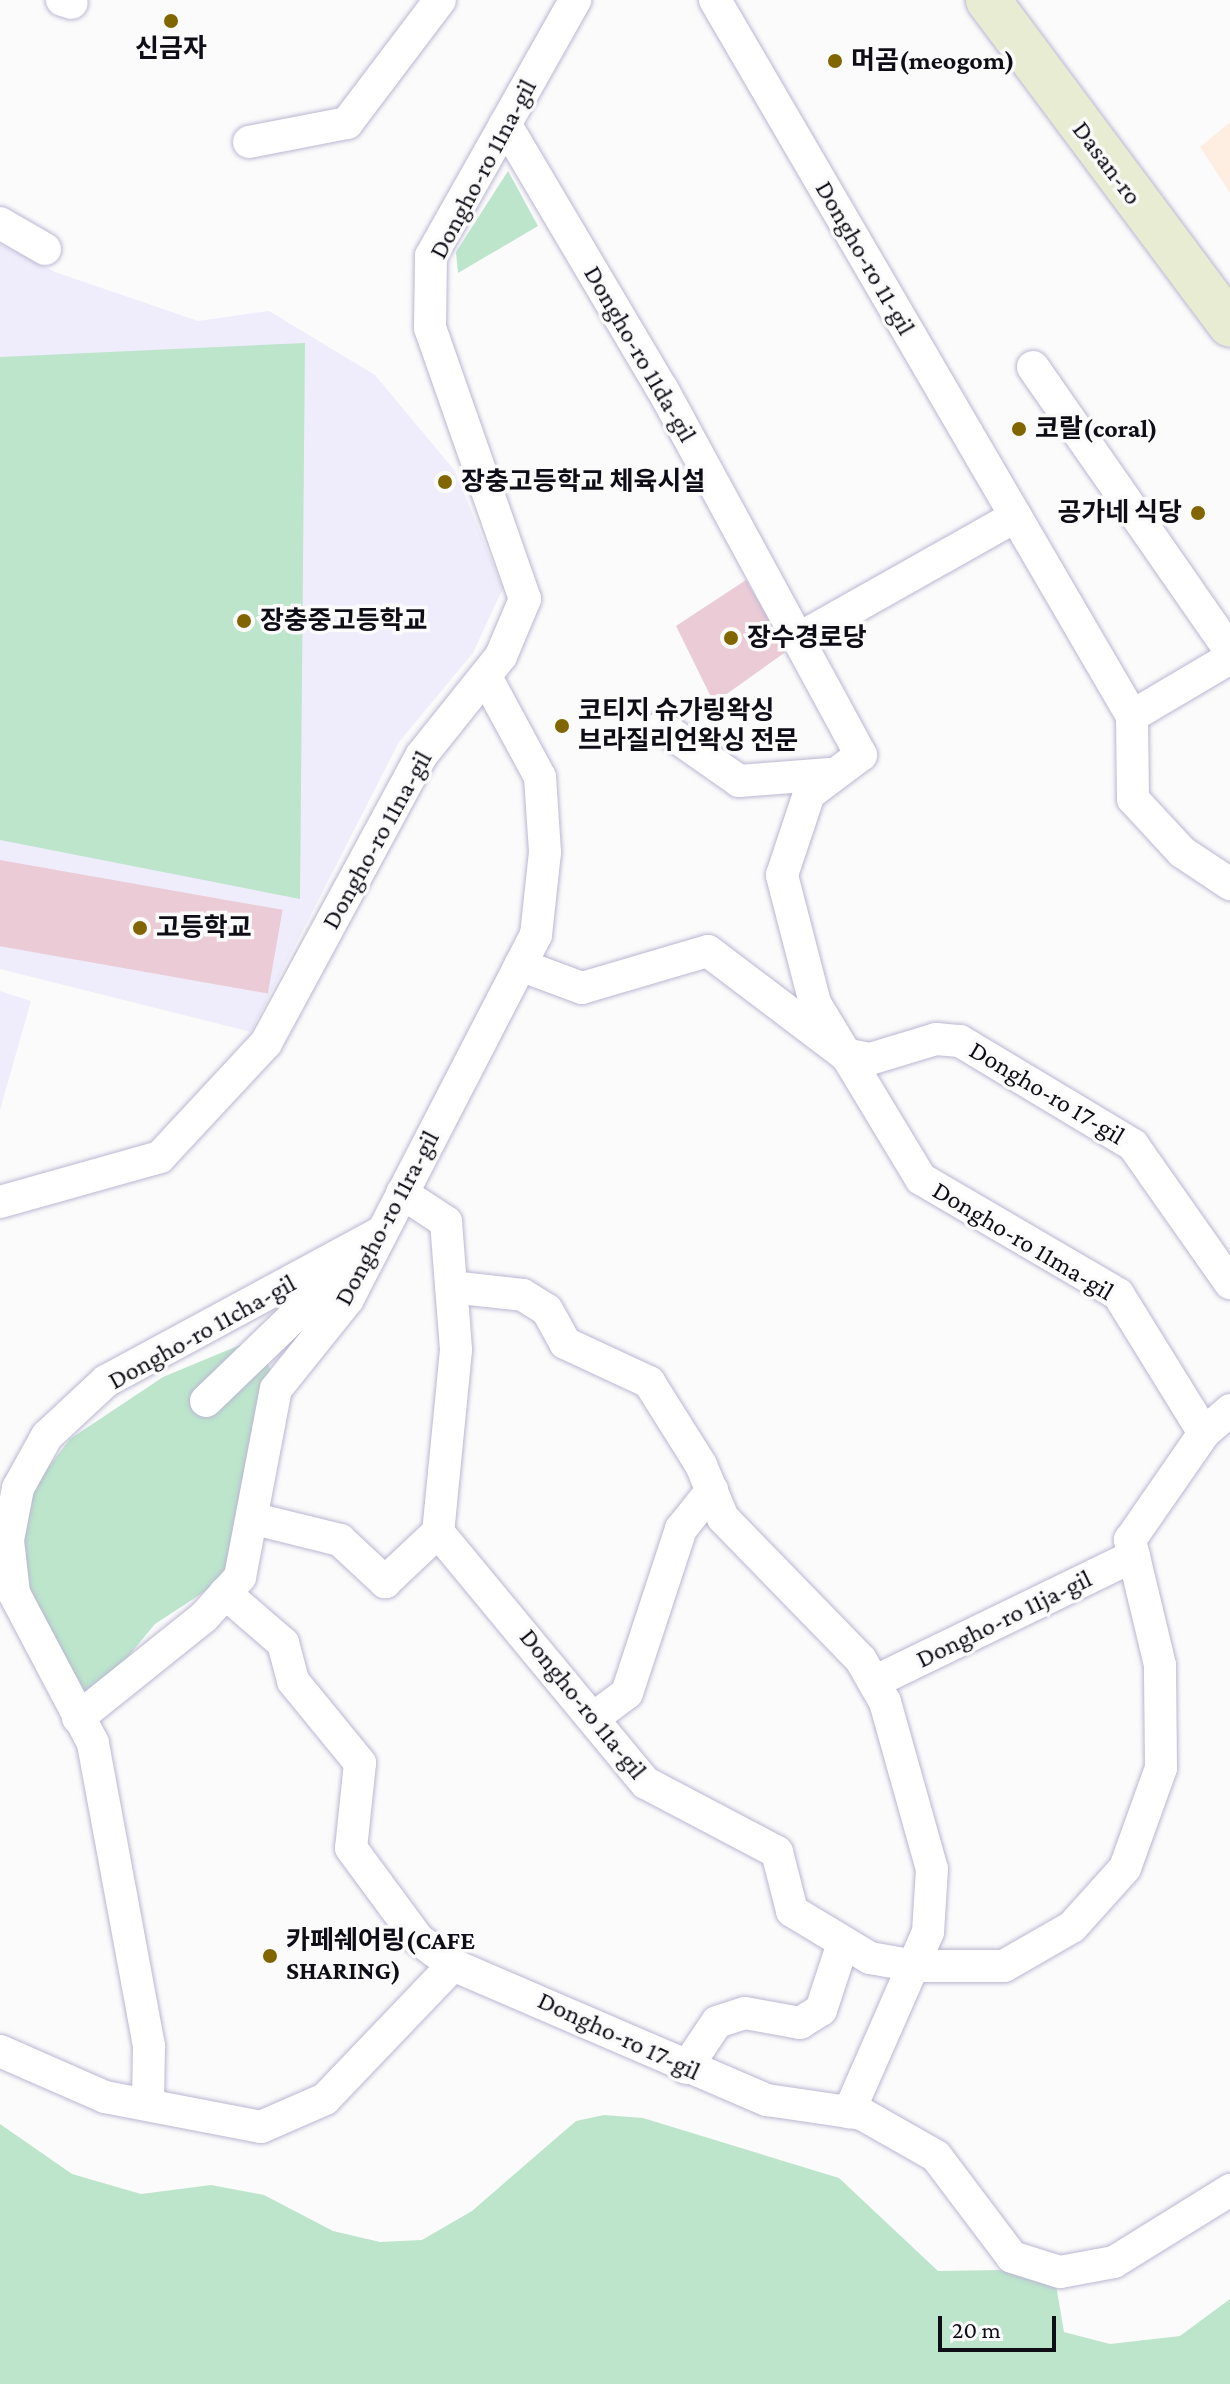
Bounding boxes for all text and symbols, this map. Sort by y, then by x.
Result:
marker: 신금자 [162,12,180,30]
place label: 신금자 [135,33,207,65]
place label: 머곰(meogom) [851,45,1015,77]
marker: 머곰(meogom) [826,52,844,70]
street label: Dongho-ro 11na-gil [423,74,543,264]
street label: Dasan-ro [1065,115,1149,211]
street label: Dongho-ro 11-gil [808,175,922,341]
street label: Dongho-ro 11da-gil [577,260,703,448]
place label: 코랄(coral) [1035,413,1158,445]
marker: 코랄(coral) [1010,420,1028,438]
place label: 장충고등학교 체육시설 [461,466,705,498]
marker: 장충고등학교 체육시설 [436,473,454,491]
place label: 공가네 식당 [1057,497,1182,529]
marker: 공가네 식당 [1189,504,1207,522]
place label: 장충중고등학교 [260,605,427,637]
marker: 장충중고등학교 [235,612,253,630]
place label: 장수경로당 [747,622,867,654]
marker: 장수경로당 [722,629,740,647]
place label: 코티지 슈가링왁싱 브라질리언왁싱 전문 [578,695,798,756]
marker: 코티지 슈가링왁싱 브라질리언왁싱 전문 [553,717,571,735]
street label: Dongho-ro 11na-gil [315,745,439,935]
place label: 고등학교 [156,912,252,944]
marker: 고등학교 [131,919,149,937]
street label: Dongho-ro 17-gil [964,1034,1130,1152]
street label: Dongho-ro 11ra-gil [328,1125,446,1311]
street label: Dongho-ro 11ma-gil [927,1175,1119,1307]
street label: Dongho-ro 11cha-gil [103,1268,301,1396]
street label: Dongho-ro 11ja-gil [911,1563,1097,1675]
street label: Dongho-ro 11a-gil [513,1622,653,1786]
place label: 카페쉐어링(CAFE SHARING) [286,1925,475,1986]
marker: 카페쉐어링(CAFE SHARING) [261,1947,279,1965]
street label: Dongho-ro 17-gil [533,1985,705,2087]
scale bar [942,2300,1060,2350]
text: 20 m [952,2316,1001,2343]

